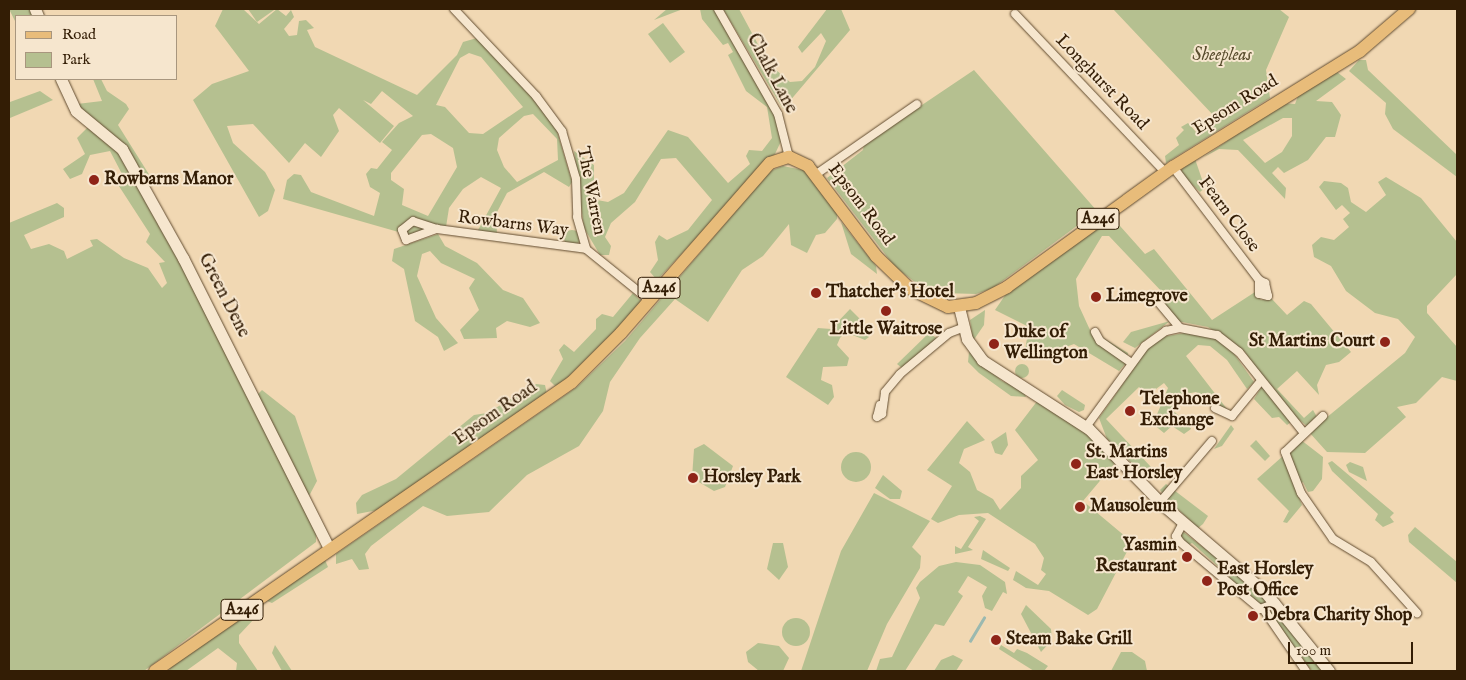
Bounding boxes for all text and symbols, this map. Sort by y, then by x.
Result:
legend [15,15,178,80]
text: Road [62,25,96,44]
street label: Chalk Lane [741,30,801,118]
street label: Longhurst Road [1050,31,1152,135]
park label: Sheepleas [1192,45,1252,67]
text: Park [62,50,91,69]
street label: Epsom Road [1189,71,1283,141]
street label: The Warren [571,145,609,237]
street label: Epsom Road [822,160,898,250]
place label: Rowbarns Manor [104,169,233,191]
street label: Fearn Close [1192,173,1264,257]
marker: Rowbarns Manor [88,174,100,186]
road number: A246 [1076,205,1120,232]
street label: Rowbarns Way [456,207,570,243]
street label: Green Dene [193,250,253,342]
road number: A246 [636,274,682,302]
place label: Thatcher's Hotel [826,282,954,304]
place label: Limegrove [1106,286,1188,308]
marker: Thatcher's Hotel [810,287,822,299]
marker: Limegrove [1090,291,1102,303]
marker: Little Waitrose [880,305,892,317]
place label: Little Waitrose [830,319,942,341]
place label: Duke of Wellington [1004,323,1088,366]
place label: St Martins Court [1249,331,1375,353]
marker: St Martins Court [1379,336,1391,348]
marker: Duke of Wellington [988,338,1000,350]
street label: Epsom Road [450,377,542,451]
place label: Telephone Exchange [1140,390,1220,432]
marker: Telephone Exchange [1124,405,1136,417]
place label: St. Martins East Horsley [1086,443,1182,486]
marker: St. Martins East Horsley [1070,458,1082,470]
place label: Horsley Park [703,467,801,489]
marker: Horsley Park [687,472,699,484]
place label: Mausoleum [1090,496,1176,518]
marker: Mausoleum [1074,501,1086,513]
place label: Yasmin Restaurant [1095,536,1177,578]
marker: Yasmin Restaurant [1181,551,1193,563]
place label: East Horsley Post Office [1217,560,1313,602]
marker: East Horsley Post Office [1201,575,1213,587]
road number: A246 [220,596,264,624]
place label: Debra Charity Shop [1263,605,1412,627]
marker: Debra Charity Shop [1247,610,1259,622]
place label: Steam Bake Grill [1006,629,1132,651]
scale bar [1291,632,1416,664]
marker: Steam Bake Grill [990,634,1002,646]
text: 100 m [1296,641,1331,660]

